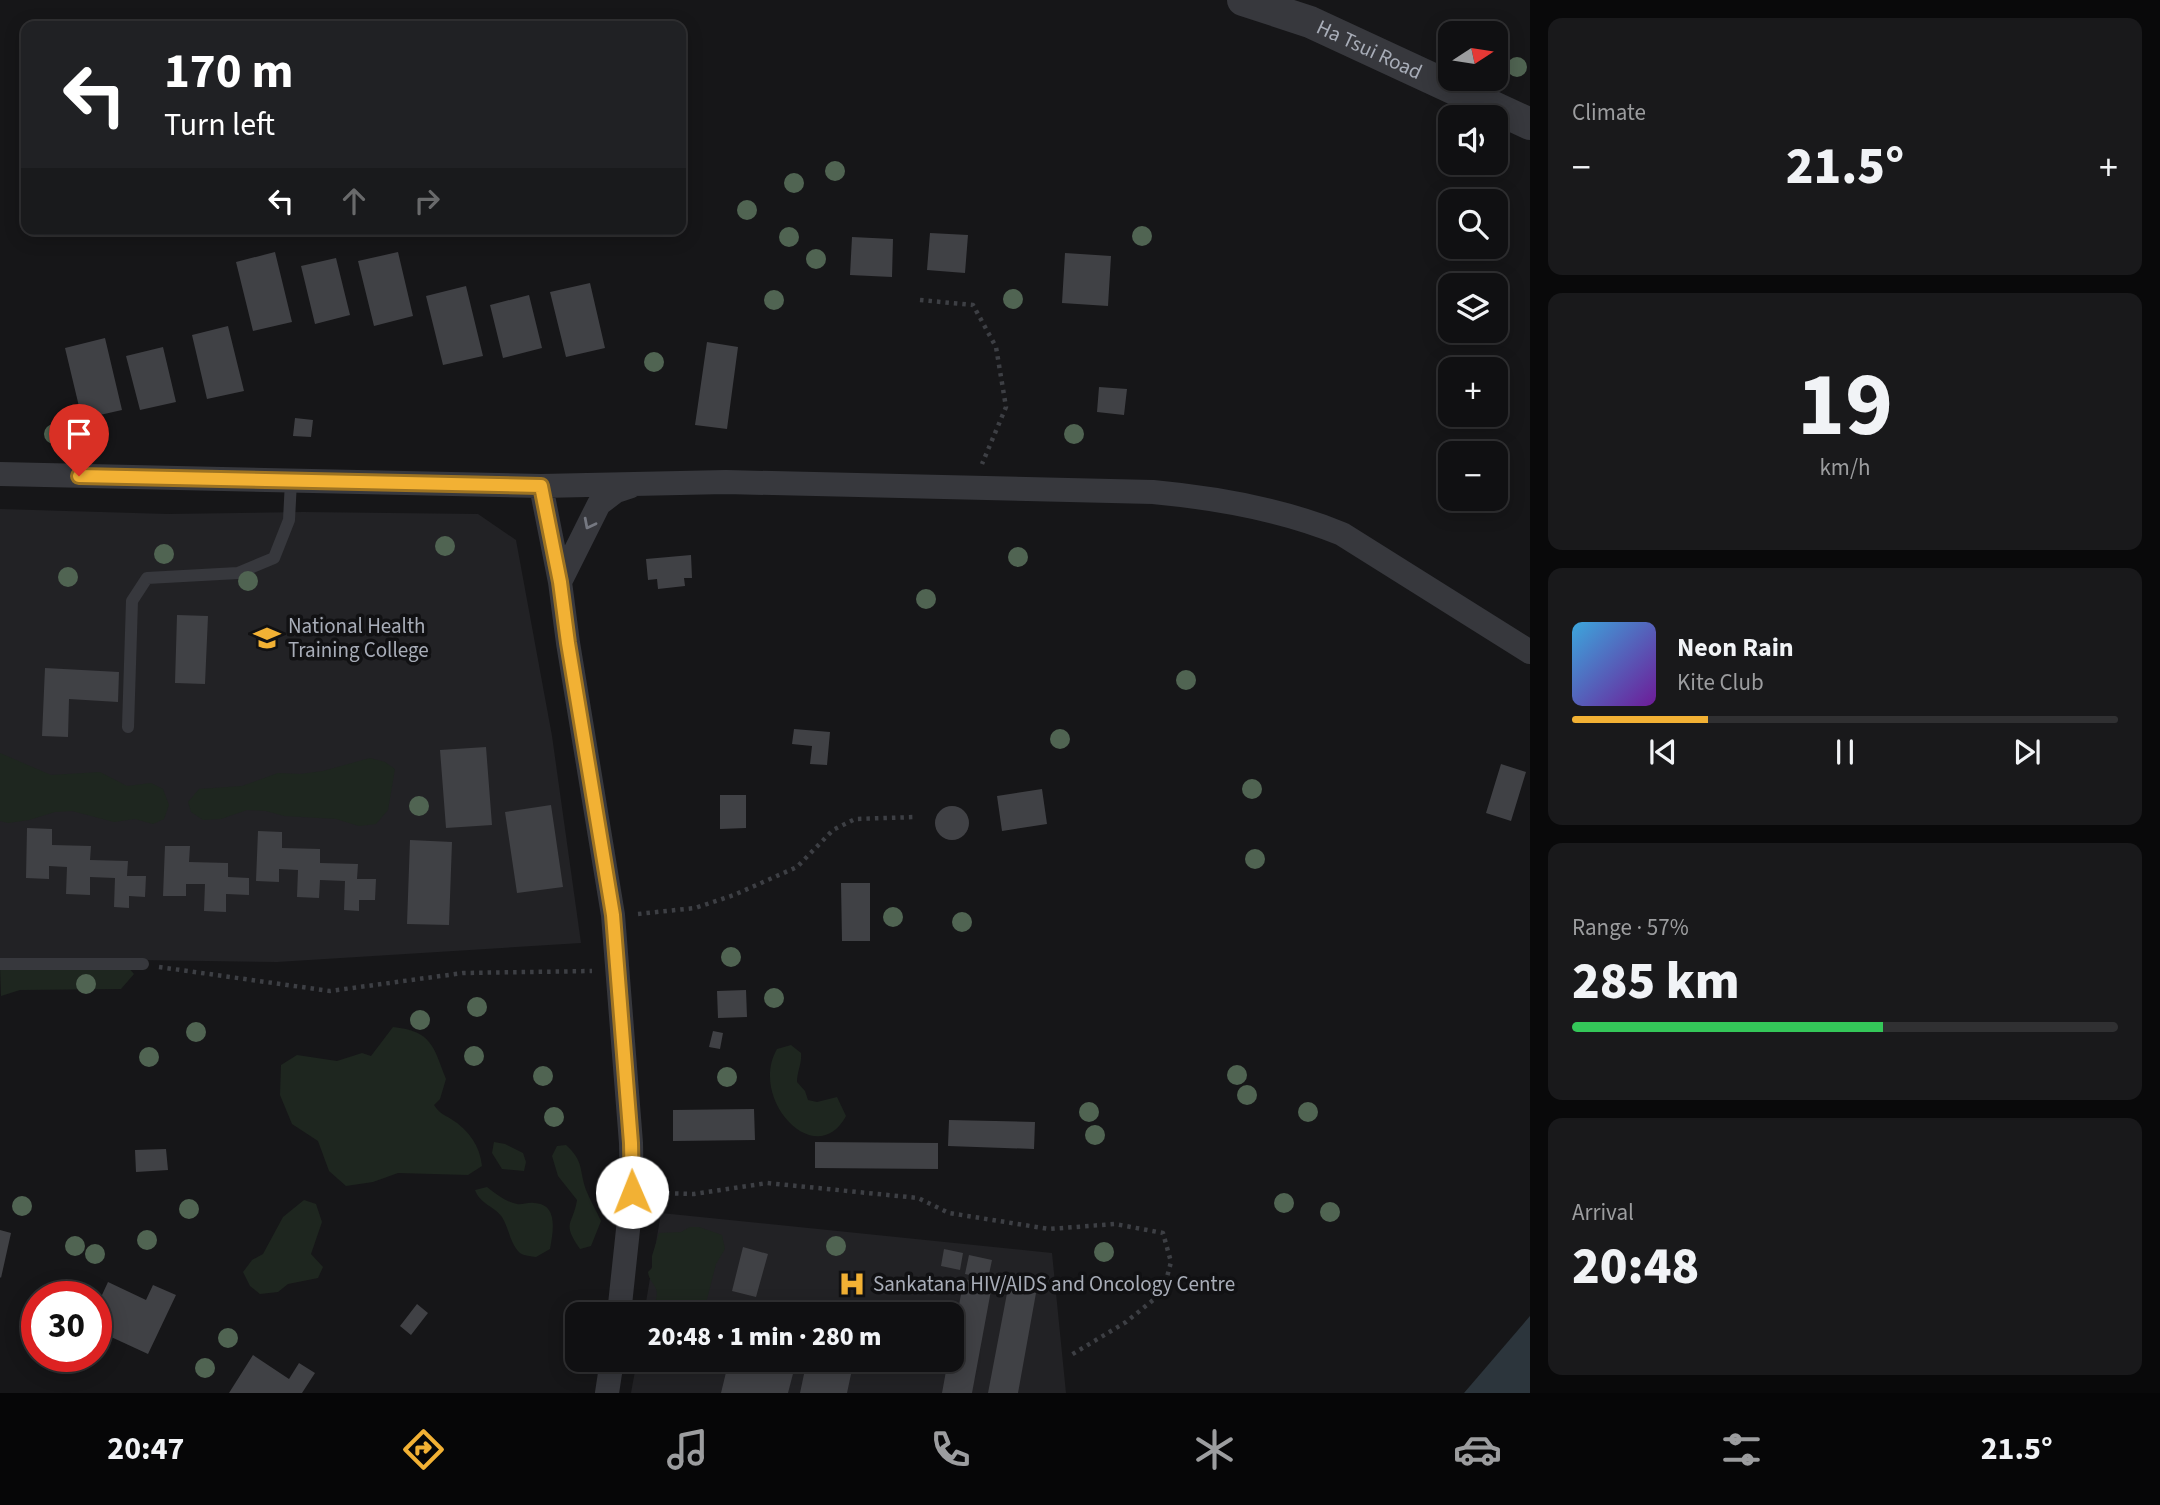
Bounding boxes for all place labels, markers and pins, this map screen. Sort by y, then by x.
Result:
pin [49,404,109,476]
place label: National Health Training College [288,611,429,665]
school or university icon: National Health Training College [252,623,282,653]
hospital icon: Sankatana HIV/AIDS and Oncology Centre [837,1269,867,1299]
place label: Sankatana HIV/AIDS and Oncology Centre [873,1269,1235,1299]

